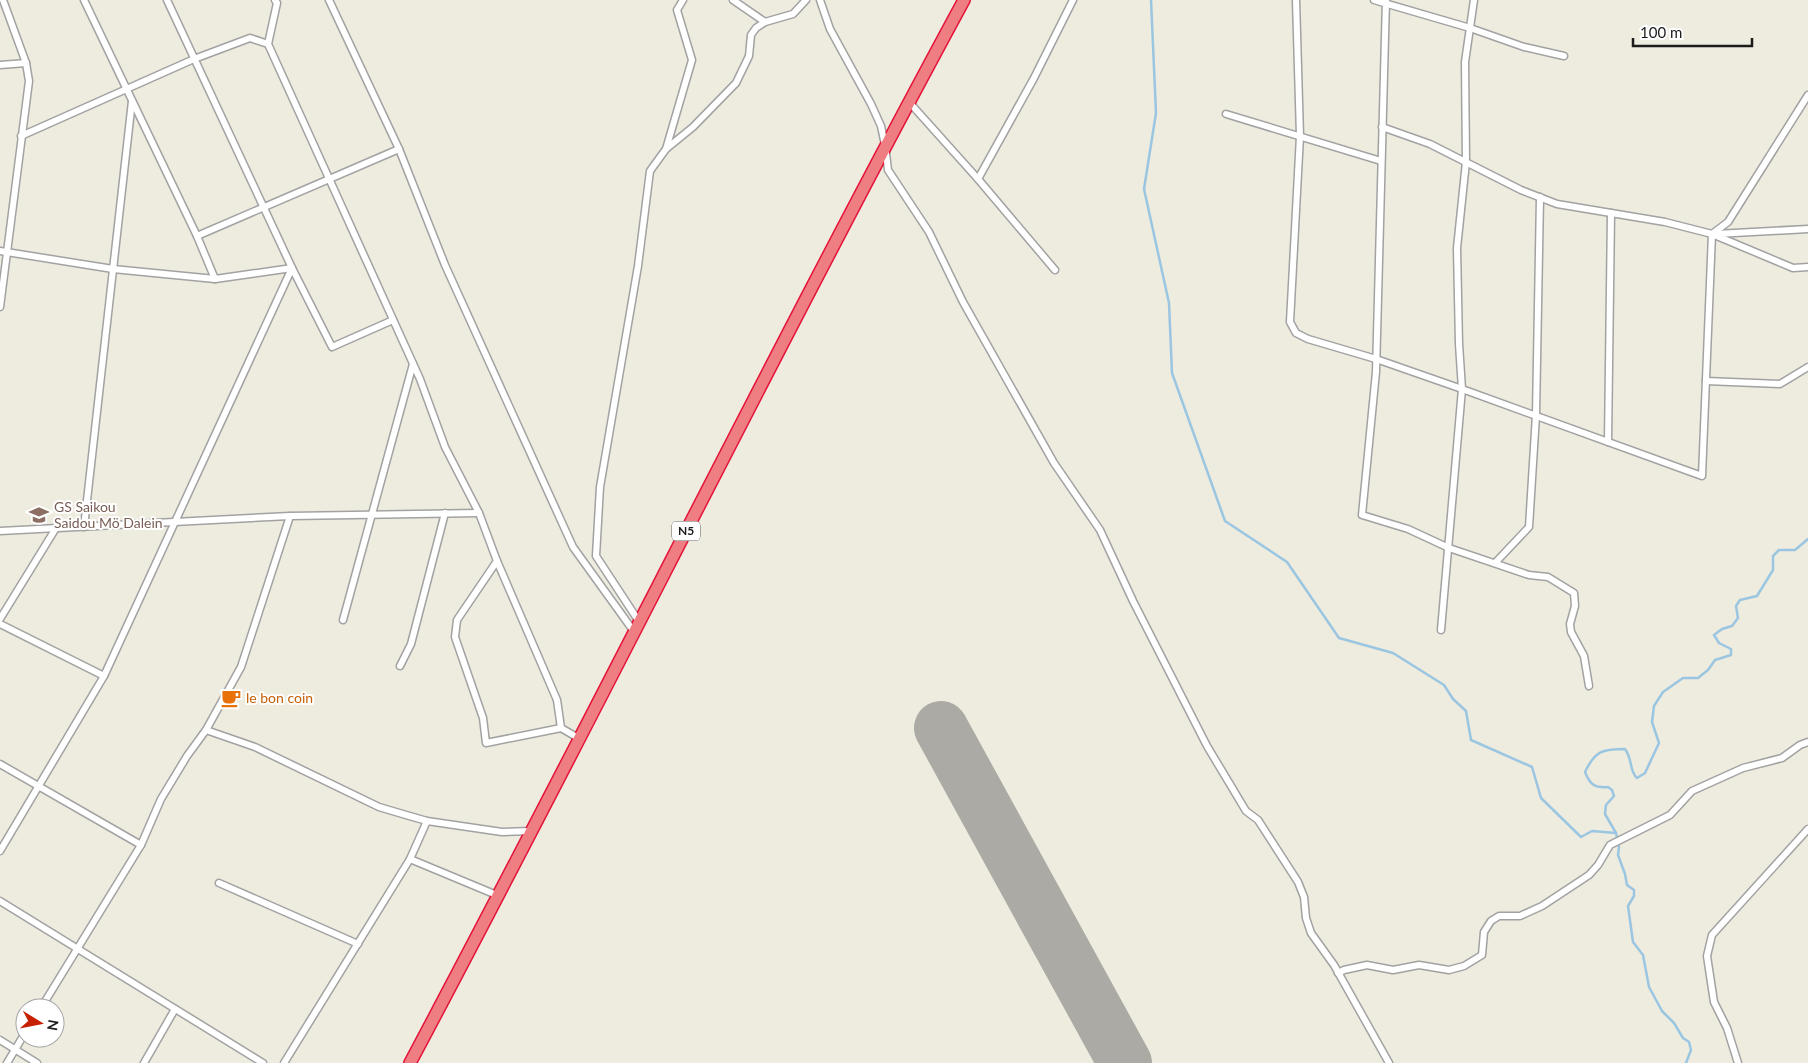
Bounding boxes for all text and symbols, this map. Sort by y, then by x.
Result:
scale bar [1633,15,1752,47]
text: 100 m [1640,23,1682,41]
place label: GS Saikou Saidou Mö Dalein [54,498,163,531]
school or university icon: GS Saikou Saidou Mö Dalein [28,504,50,526]
road number: N5 [672,522,700,540]
cafe icon: le bon coin [220,687,242,709]
place label: le bon coin [246,689,313,706]
north arrow [15,998,65,1048]
text: N [44,1019,63,1032]

